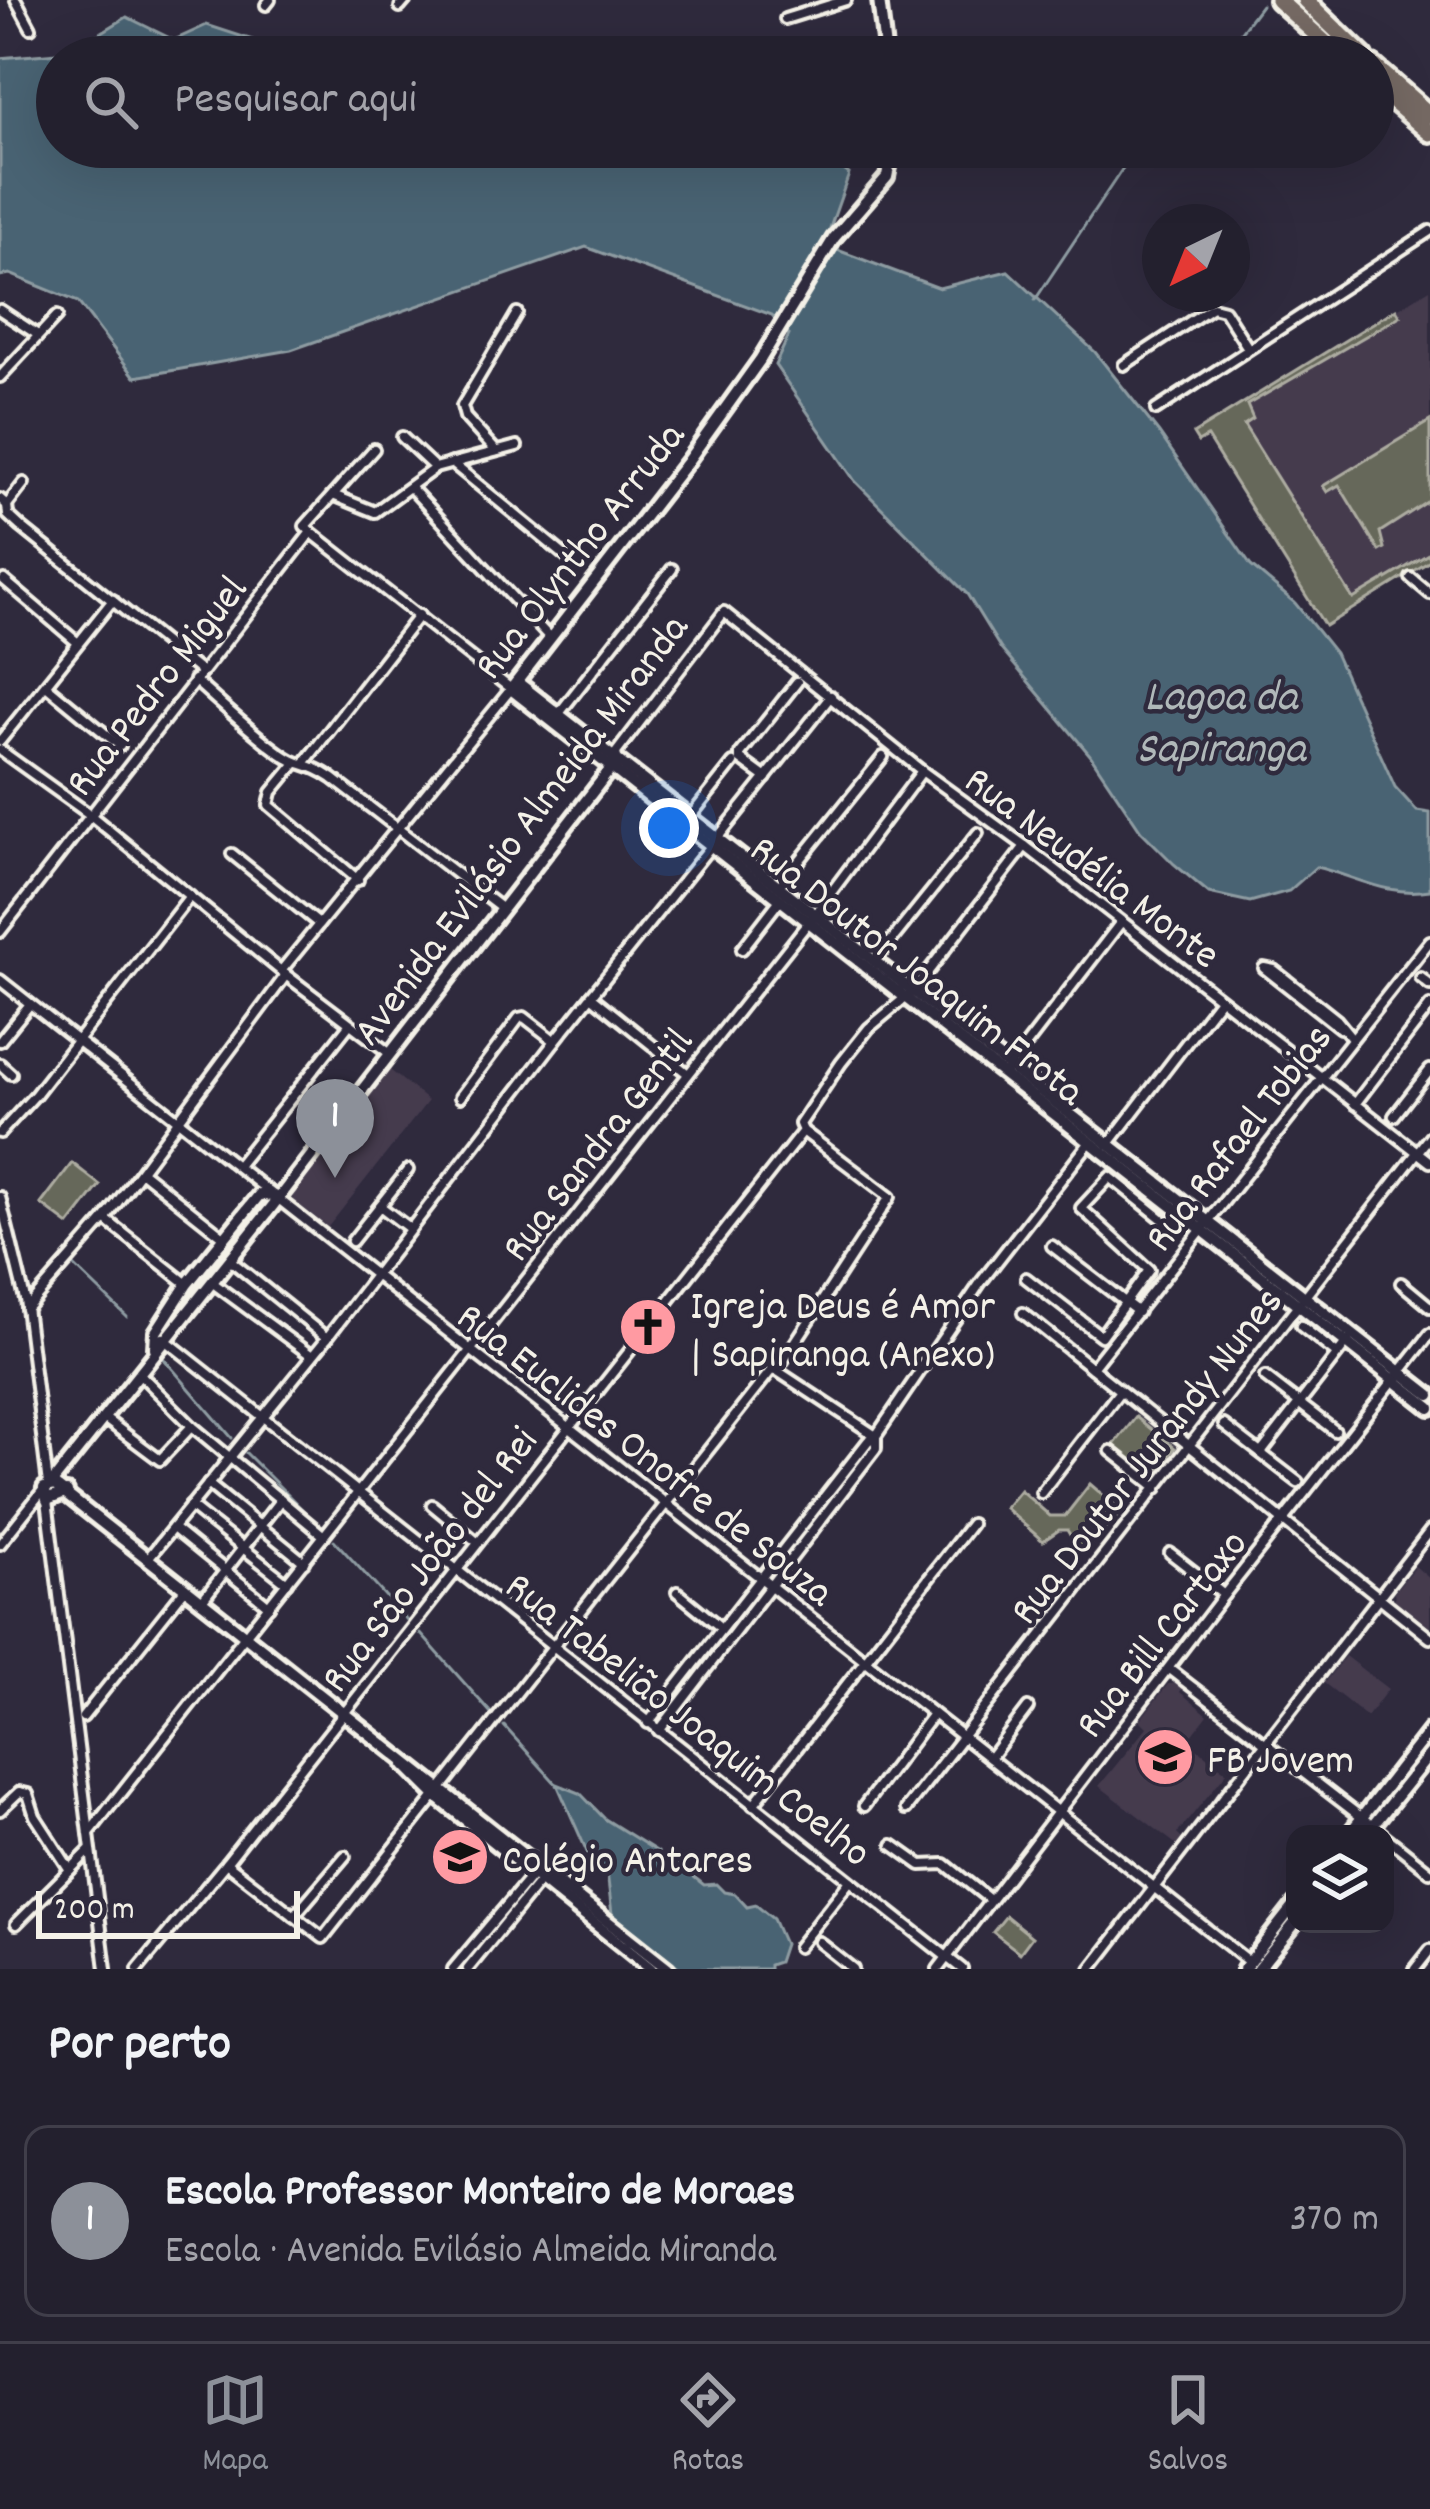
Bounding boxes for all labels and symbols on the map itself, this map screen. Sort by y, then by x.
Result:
north arrow [1142,204,1250,312]
street label: Rua Olyntho Arruda [463,410,703,695]
street label: Rua Pedro Miguel [54,565,265,812]
street label: Avenida Evilásio Almeida Miranda [341,603,707,1061]
water label: Lagoa da Sapiranga [1136,668,1308,784]
street label: Rua Neudélia Monte [949,754,1230,987]
your location [639,798,699,858]
street label: Rua Doutor Joaquim Frota [734,823,1096,1124]
street label: Rua Rafael Tobias [1133,1013,1350,1267]
street label: Rua Sandra Gentil [490,1018,711,1277]
pin: 1 [296,1079,374,1178]
street label: Rua Doutor Jurandy Nunes [998,1277,1301,1640]
place label: Igreja Deus é Amor | Sapiranga (Anexo) [690,1280,996,1388]
street label: Rua Euclides Onofre de Souza [441,1291,845,1625]
church icon: Igreja Deus é Amor | Sapiranga (Anexo) [617,1296,679,1358]
street label: Rua São João del Rei [309,1416,556,1708]
street label: Rua Bill Cartaxo [1064,1519,1265,1754]
street label: Rua Tabelião Joaquim Coelho [490,1560,882,1885]
school or university icon: FB Jovem [1134,1726,1196,1788]
place label: FB Jovem [1207,1734,1354,1794]
school or university icon: Colégio Antares [429,1826,491,1888]
place label: Colégio Antares [502,1834,753,1894]
scale bar [36,1885,300,1938]

